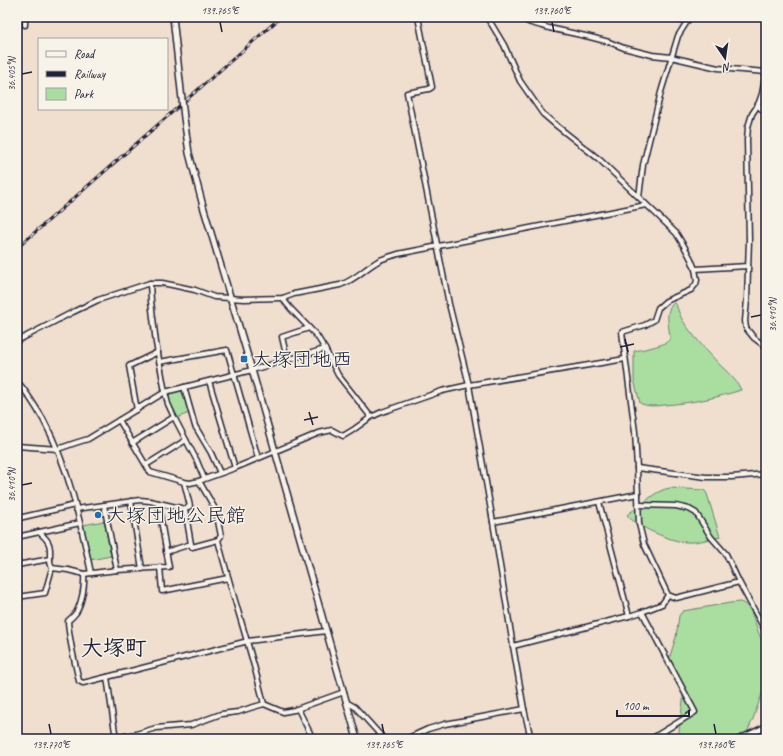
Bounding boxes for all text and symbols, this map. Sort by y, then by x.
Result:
text: 139.765°E [201,4,240,17]
text: 139.760°E [533,4,572,17]
legend [38,38,168,110]
north arrow [705,38,745,78]
text: Road [74,46,96,62]
text: 36.405°N [5,55,18,91]
text: N [720,60,732,76]
text: Railway [74,66,106,82]
text: Park [74,86,95,102]
text: 36.410°N [766,296,779,332]
place label: 大塚団地西 [252,347,352,372]
marker: 大塚団地西 [239,354,249,364]
text: 36.410°N [5,466,18,502]
place label: 大塚団地公民館 [106,503,246,528]
marker: 大塚団地公民館 [93,510,103,520]
district label: 大塚町 [81,634,147,662]
scale bar [617,692,689,718]
text: 100 m [623,698,650,714]
text: 139.770°E [32,738,71,751]
text: 139.765°E [365,738,404,751]
text: 139.760°E [697,738,736,751]

